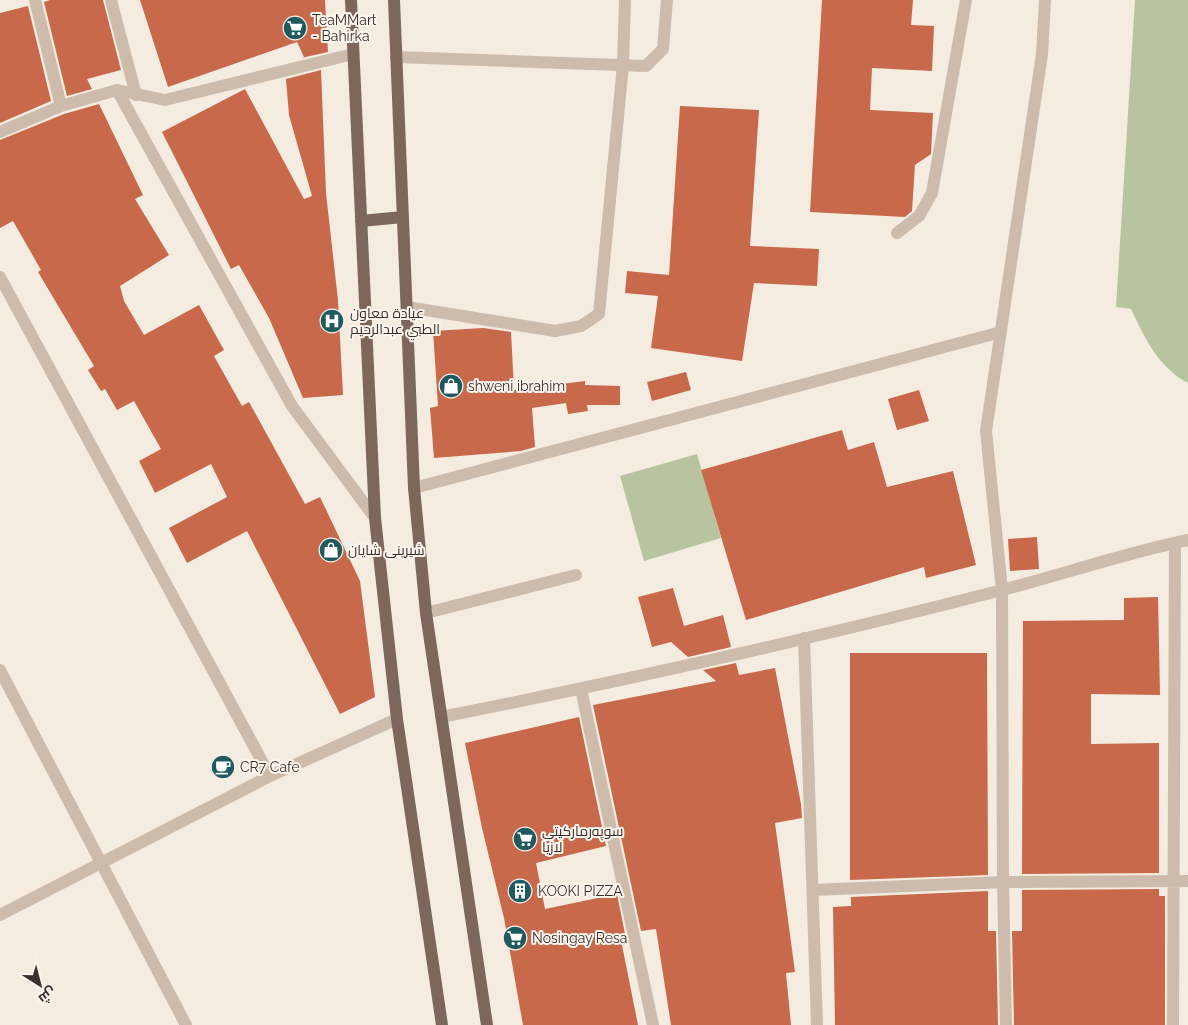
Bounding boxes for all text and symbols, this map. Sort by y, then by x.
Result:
place label: TeaMMart - Bahirka [312,12,377,44]
supermarket icon: TeaMMart - Bahirka [282,15,308,41]
place label: عيادة معاون الطبي عبدالرحيم [350,305,440,341]
hospital icon: عيادة معاون الطبي عبدالرحيم [319,308,345,334]
shop icon: shweni ibrahim [438,373,464,399]
place label: shweni ibrahim [468,378,565,394]
shop icon: شیرینی شایان [318,537,344,563]
place label: شیرینی شایان [348,542,425,558]
cafe icon: CR7 Cafe [210,754,236,780]
place label: CR7 Cafe [240,759,300,775]
place label: سوپه‌رمارکیتی لازیا [542,823,623,855]
supermarket icon: سوپه‌رمارکیتی لازیا [512,826,538,852]
building icon: KOOKI PIZZA [507,878,533,904]
place label: KOOKI PIZZA [538,883,623,899]
supermarket icon: Nosingay Resa [502,925,528,951]
place label: Nosingay Resa [532,930,627,946]
north arrow [15,960,65,1010]
text: ش [35,983,60,1007]

